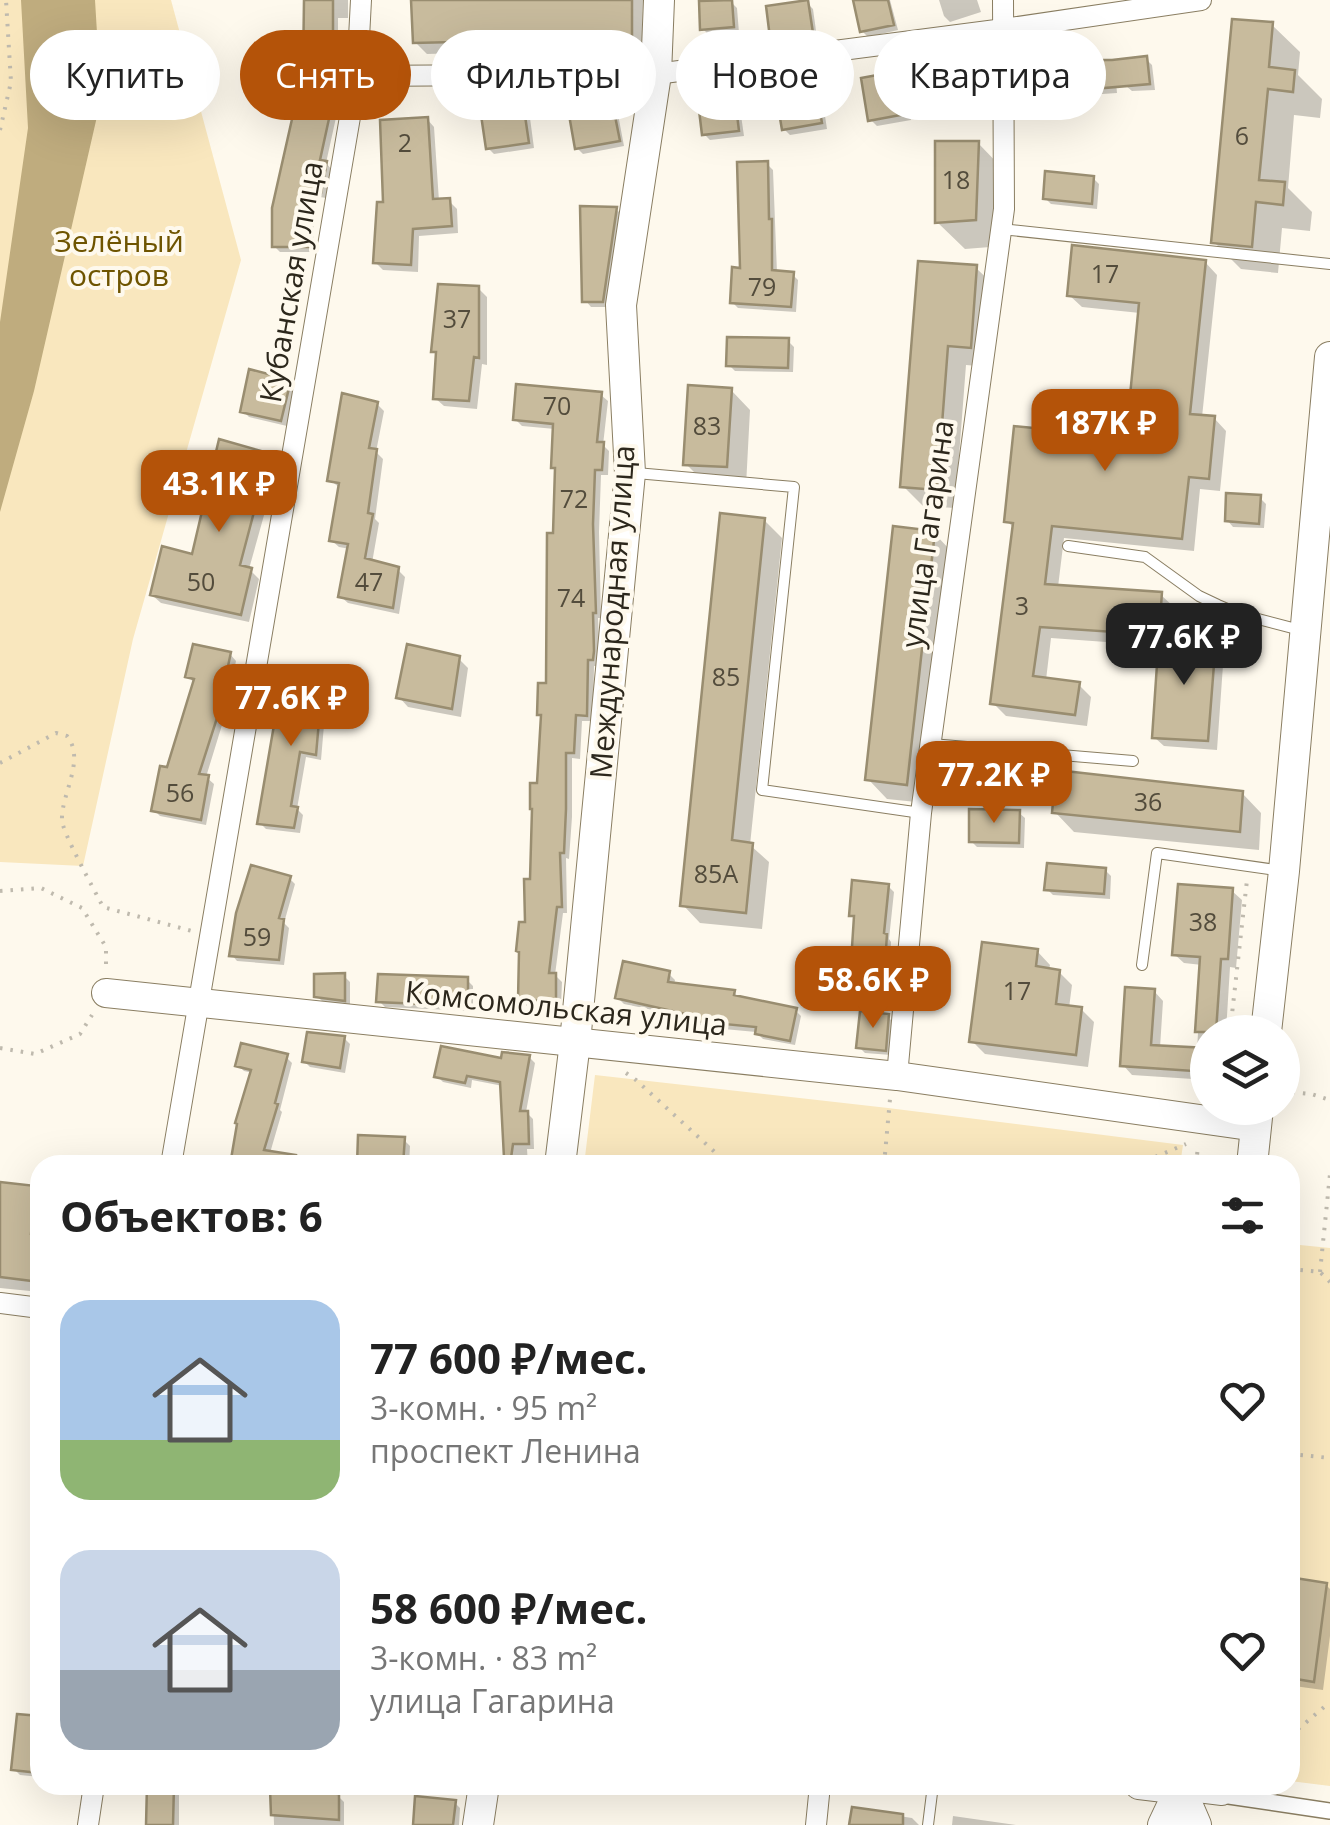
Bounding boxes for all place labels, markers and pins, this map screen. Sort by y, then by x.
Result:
pin: 187K ₽ [1024,389,1186,474]
pin: 43.1K ₽ [127,450,311,535]
pin: 77.6K ₽ [1092,603,1276,688]
pin: 77.6K ₽ [199,664,383,749]
pin: 77.2K ₽ [902,741,1086,826]
pin: 58.6K ₽ [781,946,965,1031]

